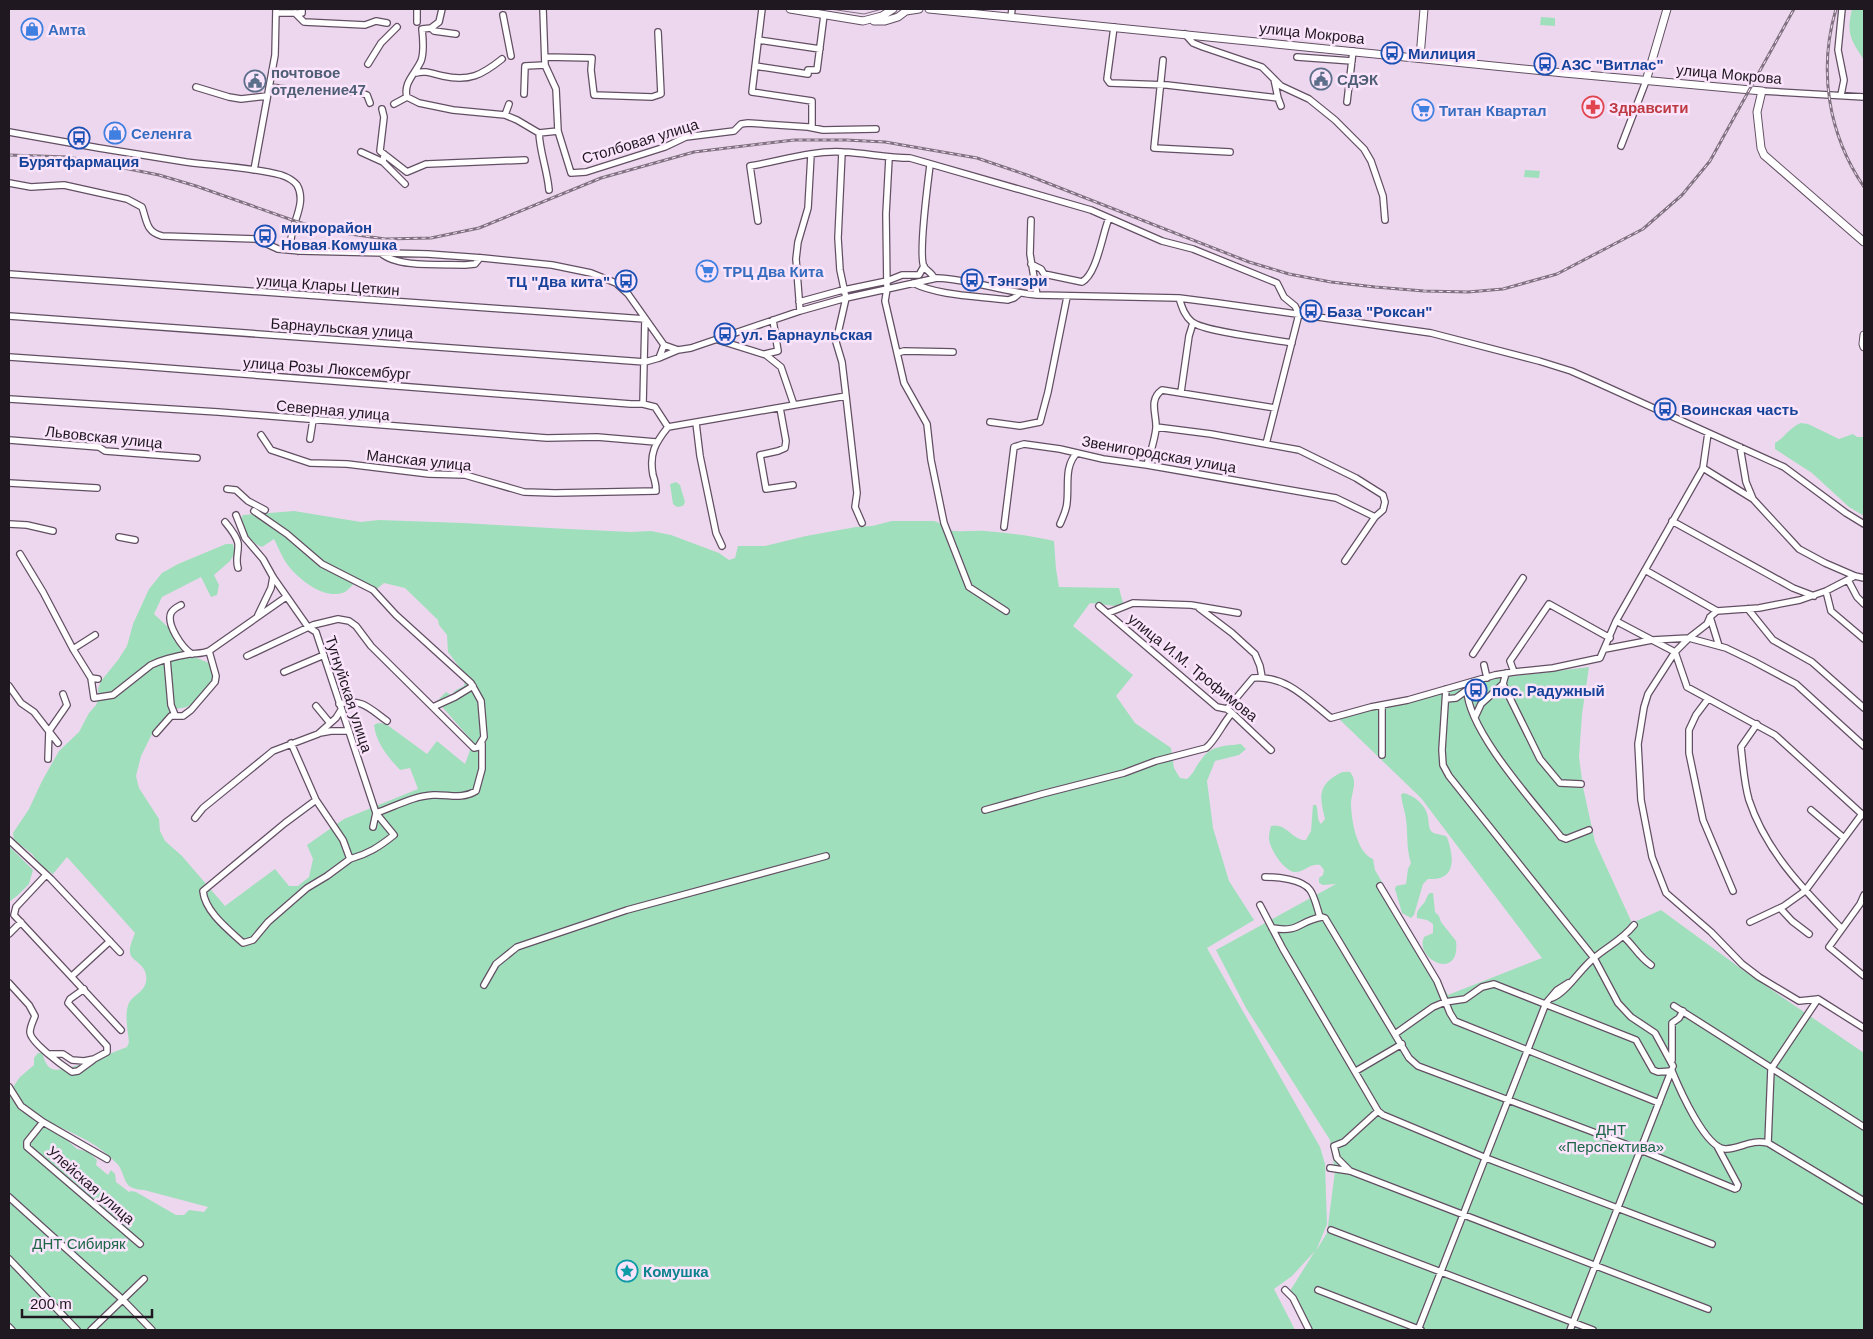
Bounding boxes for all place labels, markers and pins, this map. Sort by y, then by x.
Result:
shop icon: Амта [20,17,44,41]
place label: Амта [48,21,86,38]
bus stop icon: Милиция [1380,41,1404,65]
place label: Милиция [1408,45,1476,62]
bus stop icon: АЗС "Витлас" [1533,52,1557,76]
place label: АЗС "Витлас" [1561,56,1664,73]
place label: почтовое отделение47 [271,64,366,98]
public building icon: СДЭК [1309,67,1333,91]
public building icon: почтовое отделение47 [243,69,267,93]
place label: СДЭК [1337,71,1379,88]
pharmacy icon: Здравсити [1581,95,1605,119]
supermarket icon: Титан Квартал [1411,98,1435,122]
place label: Здравсити [1609,99,1688,116]
place label: Титан Квартал [1439,102,1546,119]
shop icon: Селенга [103,121,127,145]
place label: Селенга [131,125,192,142]
bus stop icon: Бурятфармация [67,126,91,150]
place label: Бурятфармация [19,153,139,170]
place label: микрорайон Новая Комушка [281,219,398,253]
bus stop icon: микрорайон Новая Комушка [253,224,277,248]
supermarket icon: ТРЦ Два Кита [695,259,719,283]
place label: ТРЦ Два Кита [723,263,824,280]
bus stop icon: Тэнгэри [960,268,984,292]
bus stop icon: ТЦ "Два кита" [614,269,638,293]
place label: Тэнгэри [988,272,1047,289]
place label: ТЦ "Два кита" [507,273,610,290]
bus stop icon: База "Роксан" [1299,299,1323,323]
place label: База "Роксан" [1327,303,1432,320]
bus stop icon: ул. Барнаульская [713,322,737,346]
place label: ул. Барнаульская [741,326,873,343]
bus stop icon: Воинская часть [1653,397,1677,421]
place label: Воинская часть [1681,401,1798,418]
bus stop icon: пос. Радужный [1464,678,1488,702]
place label: пос. Радужный [1492,682,1605,699]
place icon: Комушка [615,1259,639,1283]
place label: Комушка [643,1263,709,1280]

